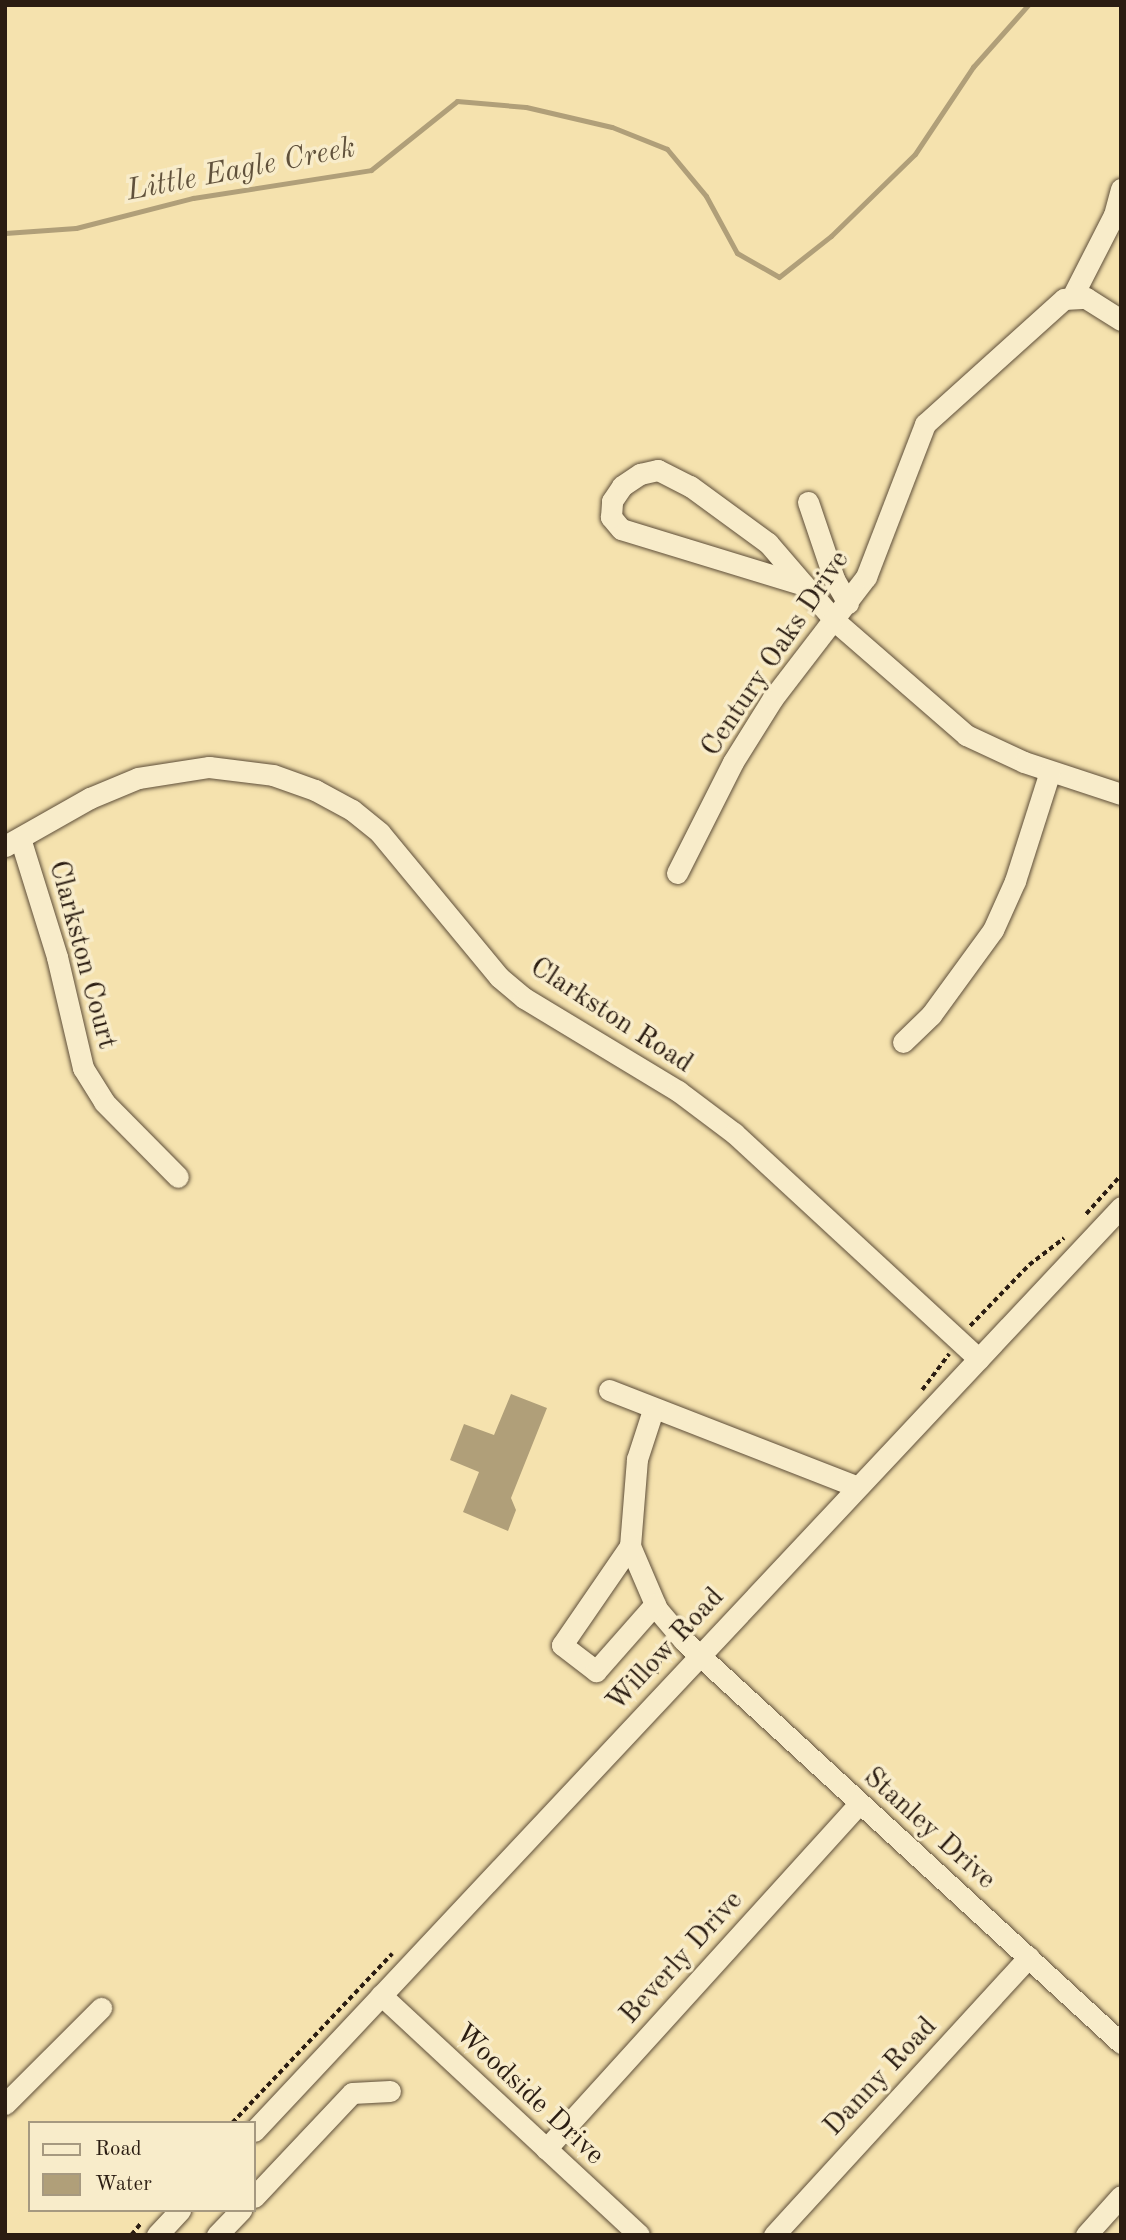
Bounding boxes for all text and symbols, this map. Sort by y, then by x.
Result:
water label: Little Eagle Creek [124,130,358,210]
street label: Century Oaks Drive [695,545,857,763]
street label: Clarkston Court [41,857,123,1053]
street label: Clarkston Road [523,951,699,1081]
street label: Willow Road [600,1581,732,1719]
street label: Stanley Drive [856,1761,1002,1897]
street label: Beverly Drive [613,1885,751,2031]
street label: Danny Road [817,2010,945,2144]
street label: Woodside Drive [447,2017,611,2173]
legend [28,2121,256,2212]
text: Road [95,2139,142,2160]
text: Water [95,2174,152,2195]

